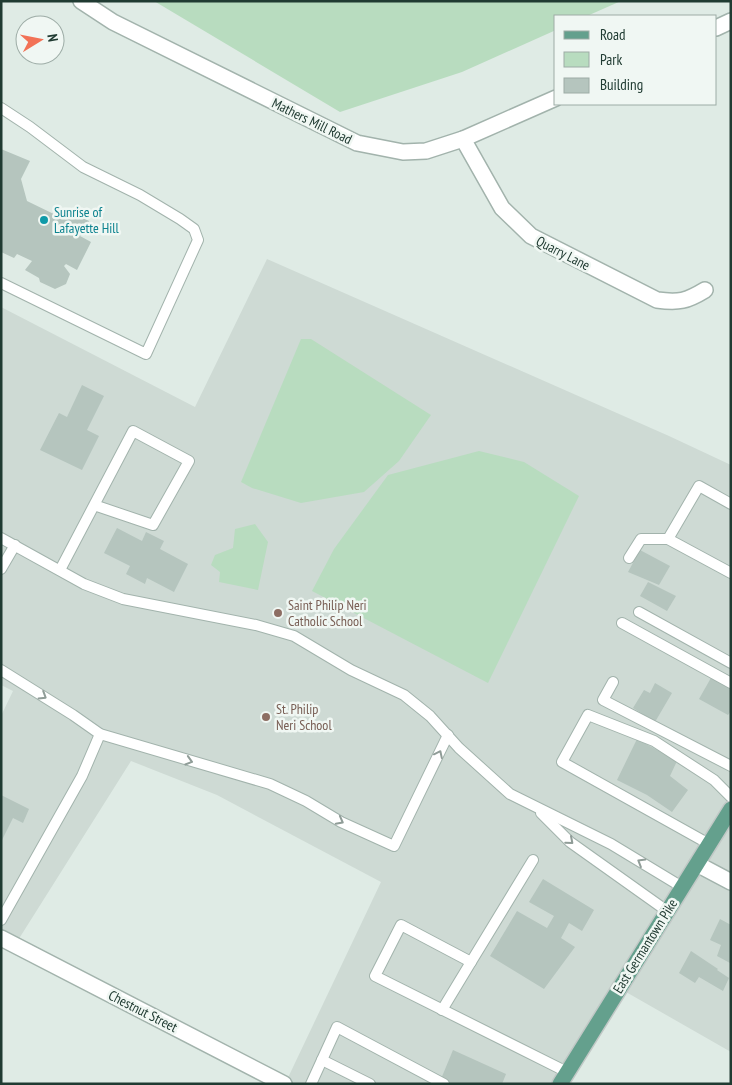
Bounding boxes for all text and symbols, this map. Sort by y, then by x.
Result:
north arrow [15,15,65,65]
legend [554,15,717,105]
text: Road [600,25,626,44]
text: N [43,32,62,43]
text: Park [600,50,622,69]
text: Building [600,75,643,94]
street label: Mathers Mill Road [269,94,355,148]
place label: Sunrise of Lafayette Hill [54,203,120,237]
marker: Sunrise of Lafayette Hill [38,214,50,226]
street label: Quarry Lane [533,232,593,274]
place label: Saint Philip Neri Catholic School [288,596,367,630]
marker: Saint Philip Neri Catholic School [272,607,284,619]
one-way arrow [37,689,46,699]
place label: St. Philip Neri School [276,700,332,734]
marker: St. Philip Neri School [260,711,272,723]
one-way arrow [432,750,443,759]
one-way arrow [185,756,193,766]
one-way arrow [334,814,343,824]
one-way arrow [564,835,573,844]
one-way arrow [637,858,646,868]
street label: East Germantown Pike [609,895,681,997]
street label: Chestnut Street [106,986,181,1036]

